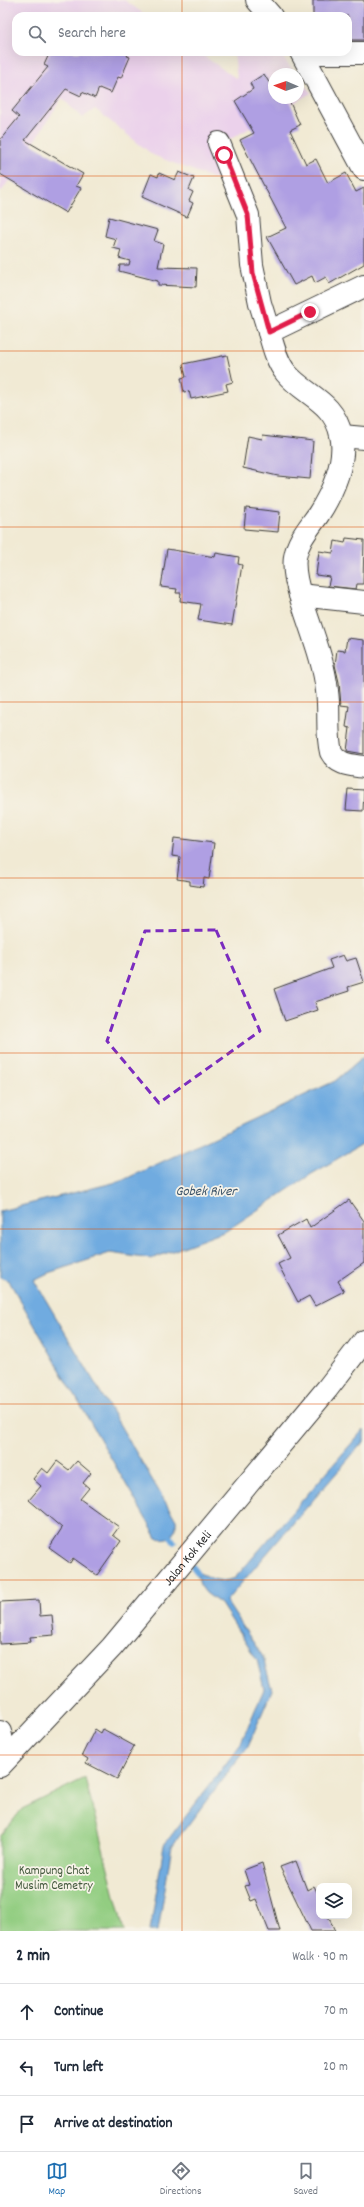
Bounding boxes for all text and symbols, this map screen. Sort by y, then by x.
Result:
search box [12,12,352,56]
icon: search [26,23,48,45]
text: Search here [58,23,126,45]
north arrow [268,68,304,104]
route start [215,146,233,164]
route end [301,303,319,321]
water label: Gobek River [175,1182,238,1202]
street label: Jalan Kok Keli [160,1527,218,1591]
park label: Kampung Chat Muslim Cemetry [15,1862,94,1896]
map controls [316,1883,352,1919]
button: layers [316,1883,352,1919]
text: 2 min [16,1945,50,1969]
text: Walk · 90 m [292,1948,348,1967]
icon: ahead [16,2001,38,2023]
text: Continue [54,2001,103,2023]
text: 70 m [324,2002,348,2021]
icon: left [16,2057,38,2079]
text: Turn left [54,2057,103,2079]
text: 20 m [323,2058,348,2077]
icon: arrive [16,2113,38,2135]
text: Arrive at destination [54,2113,172,2135]
tab: Map [46,2160,68,2200]
tab: Directions [160,2160,202,2200]
tab: Saved [293,2160,318,2200]

